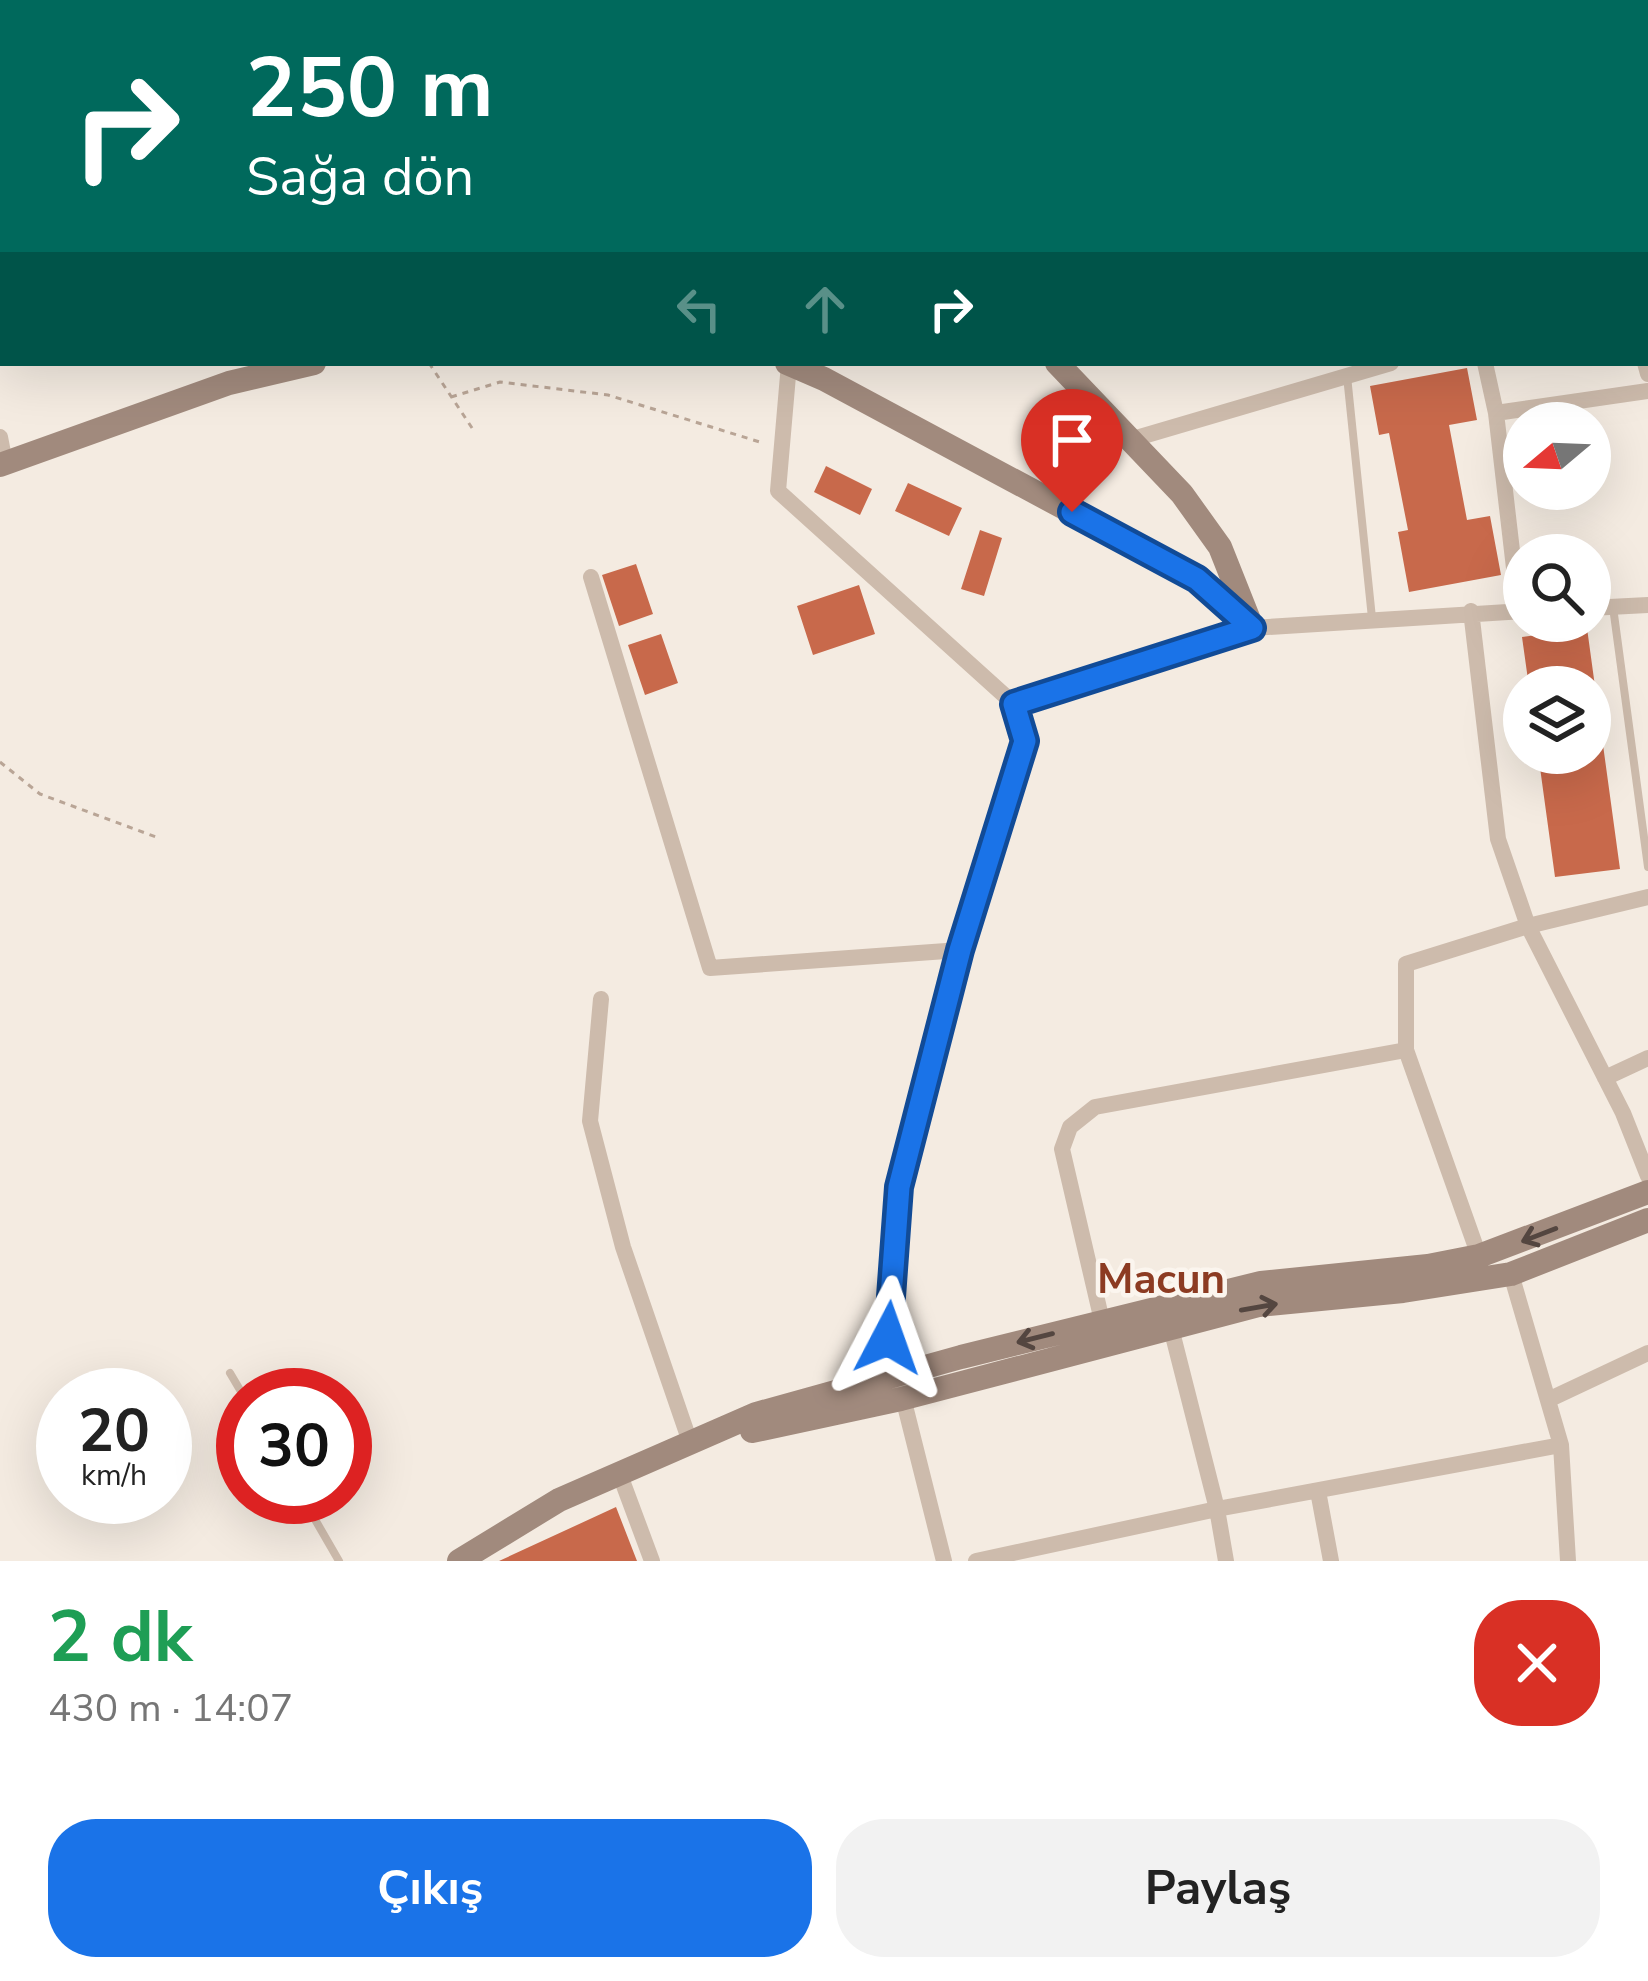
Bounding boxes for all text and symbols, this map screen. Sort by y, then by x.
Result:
text: 250 m [246,31,494,146]
icon: right [48,48,204,204]
text: Sağa dön [246,140,474,214]
icon: left [666,276,732,342]
icon: ahead [792,276,858,342]
icon: right [918,276,984,342]
pin [1021,389,1123,512]
north arrow [1503,402,1611,510]
map controls [1503,402,1611,774]
icon: arrive [1039,407,1105,473]
button: search [1503,534,1611,642]
button: layers [1503,666,1611,774]
one-way arrow [1522,1226,1559,1248]
district label: Macun [1097,1251,1225,1308]
position arrow [825,1275,951,1401]
one-way arrow [1239,1294,1278,1317]
one-way arrow [1017,1328,1055,1350]
speed limit sign: 30 [216,1368,372,1524]
text: 20 [78,1390,150,1472]
text: km/h [81,1455,147,1496]
text: 2 dk [48,1588,192,1686]
button: close [1474,1600,1600,1726]
text: 430 m · 14:07 [48,1682,293,1735]
button: Çıkış [48,1819,812,1957]
button: Paylaş [836,1819,1600,1957]

